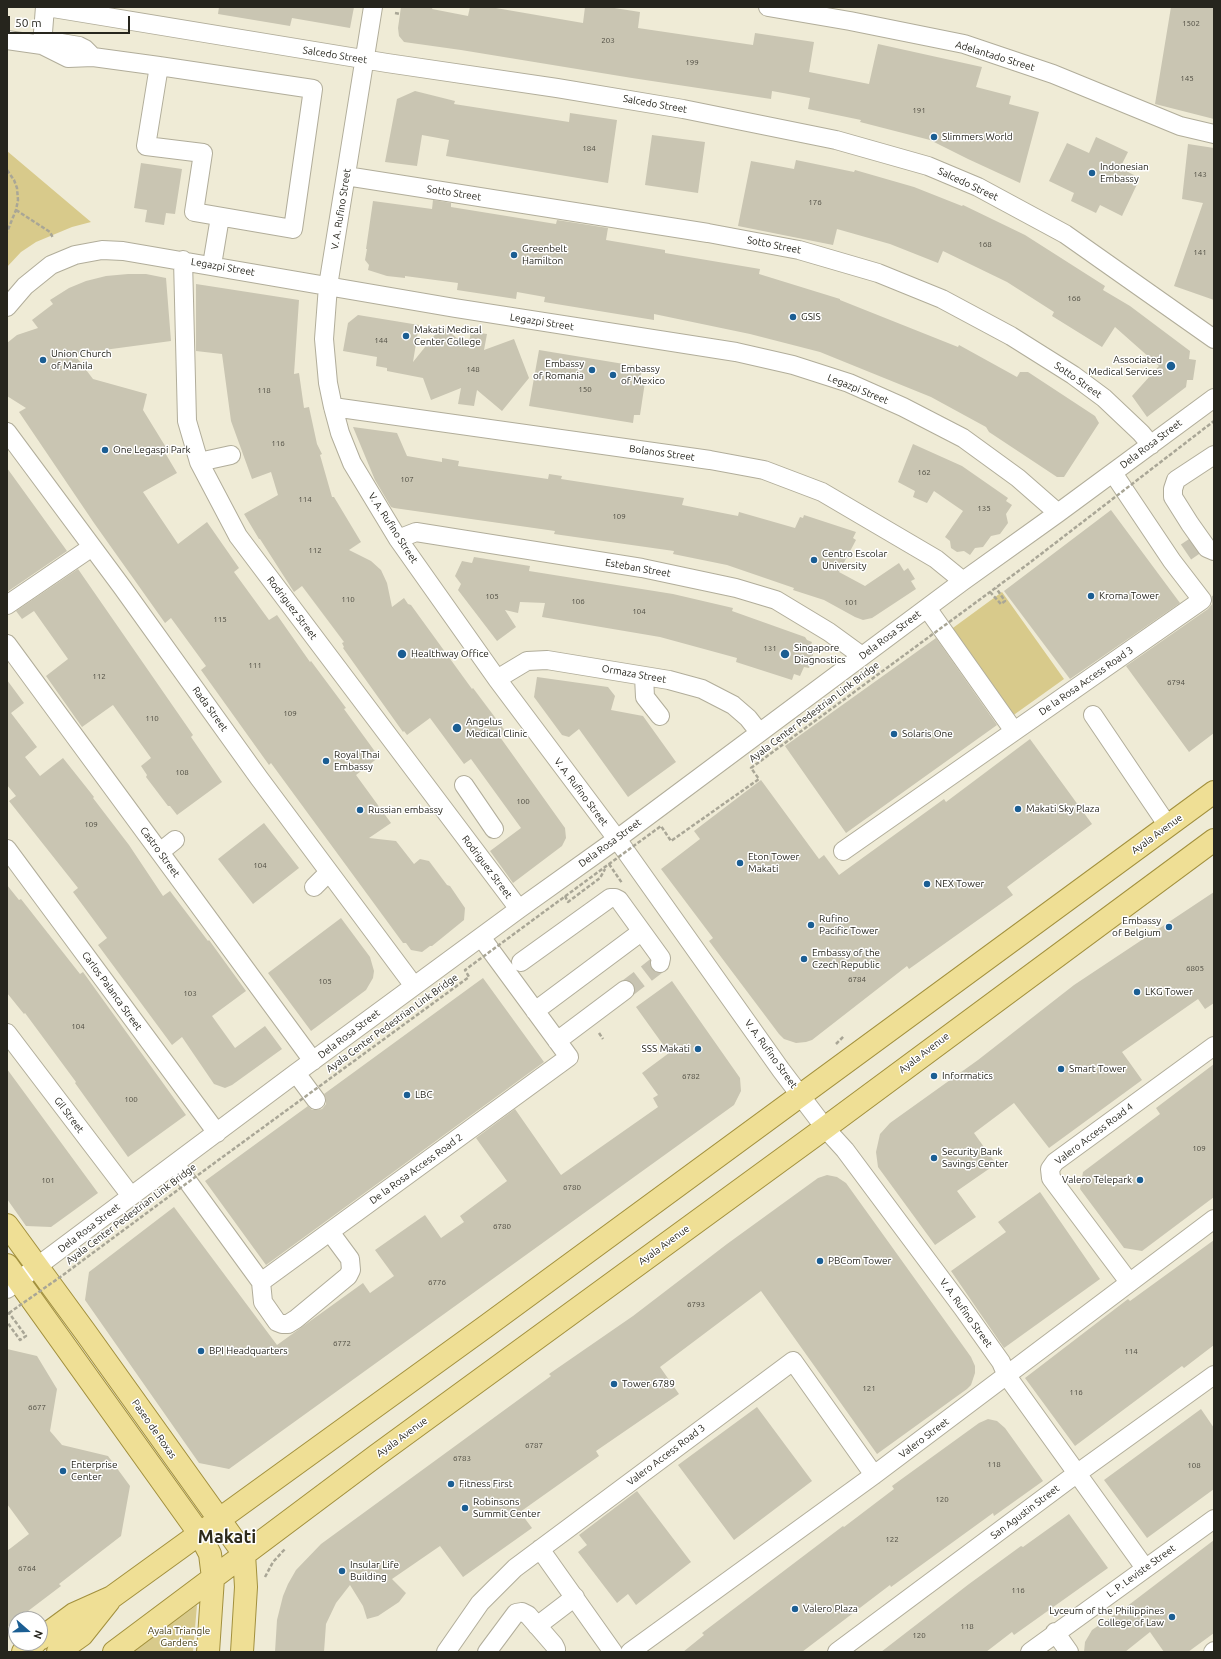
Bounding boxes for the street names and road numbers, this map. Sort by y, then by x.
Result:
street label: Adelantado Street [954,38,1036,74]
street label: Salcedo Street [302,44,368,66]
street label: Salcedo Street [622,92,688,116]
street label: Salcedo Street [936,165,1000,203]
street label: V. A. Rufino Street [329,168,353,250]
street label: Sotto Street [426,183,482,203]
street label: Sotto Street [746,234,802,256]
street label: Legazpi Street [190,255,256,279]
street label: Legazpi Street [509,311,575,333]
street label: Sotto Street [1052,359,1104,401]
street label: Legazpi Street [826,371,890,407]
street label: Dela Rosa Street [1118,417,1184,471]
street label: Bolanos Street [628,442,696,464]
street label: V. A. Rufino Street [366,490,420,566]
street label: Esteban Street [604,556,672,580]
street label: Rodriguez Street [264,574,320,642]
street label: Dela Rosa Street [857,608,923,662]
street label: De la Rosa Access Road 3 [1037,644,1135,718]
street label: Ayala Center Pedestrian Link Bridge [747,659,881,765]
street label: Ormaza Street [601,662,667,686]
street label: Rada Street [190,684,230,734]
street label: V. A. Rufino Street [552,756,610,828]
street label: Ayala Avenue [1129,811,1185,857]
street label: Dela Rosa Street [576,816,644,870]
street label: Castro Street [138,824,182,880]
street label: Rodriguez Street [459,833,515,901]
street label: Carlos Palanca Street [79,949,145,1033]
street label: Ayala Center Pedestrian Link Bridge [324,971,460,1075]
street label: Dela Rosa Street [316,1007,382,1061]
street label: V. A. Rufino Street [742,1017,800,1091]
street label: Ayala Avenue [896,1030,952,1076]
street label: Gil Street [52,1095,86,1135]
street label: Valero Access Road 4 [1053,1101,1135,1167]
street label: De la Rosa Access Road 2 [367,1131,465,1207]
street label: Ayala Center Pedestrian Link Bridge [64,1161,198,1267]
street label: Dela Rosa Street [56,1201,122,1255]
street label: Ayala Avenue [636,1222,692,1268]
street label: V. A. Rufino Street [937,1276,995,1350]
street label: Paseo de Roxas [129,1397,179,1461]
street label: Ayala Avenue [374,1414,430,1460]
street label: Valero Street [897,1415,951,1461]
street label: Valero Access Road 3 [625,1422,707,1488]
street label: San Agustin Street [988,1482,1062,1542]
street label: L. P. Leviste Street [1104,1542,1178,1600]

